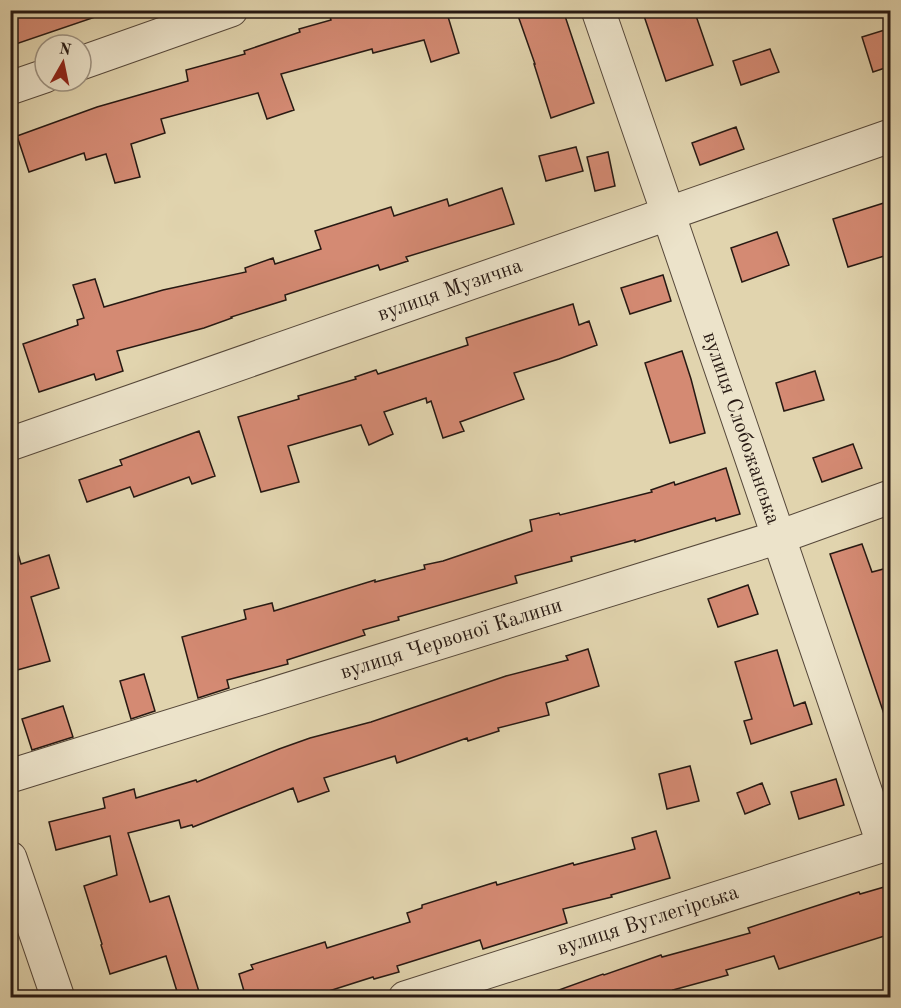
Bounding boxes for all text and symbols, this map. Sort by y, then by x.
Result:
north arrow [33,33,93,93]
text: N [58,41,73,59]
street label: вулиця Музична [375,255,525,325]
street label: вулиця Слобожанська [699,329,784,527]
street label: вулиця Червоної Калини [338,595,565,683]
street label: вулиця Вуглегірська [555,882,741,959]

